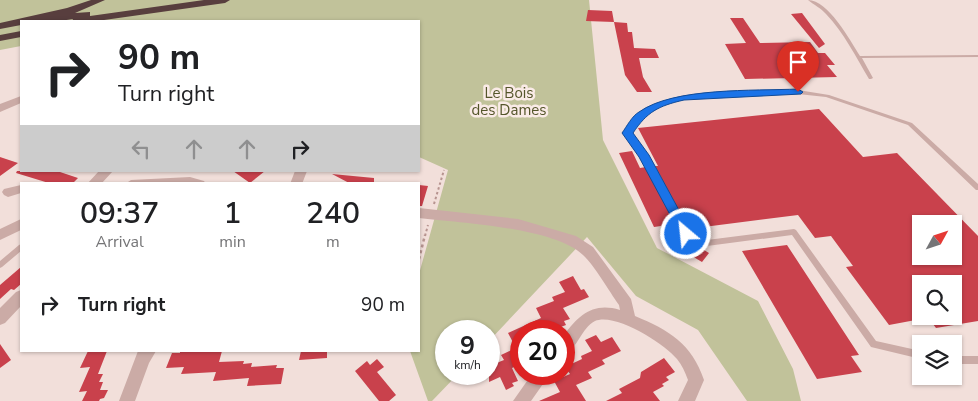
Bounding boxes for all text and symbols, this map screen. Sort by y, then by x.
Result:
text: 90 m [118,34,200,81]
icon: right [35,40,100,105]
pin [777,41,819,92]
icon: arrive [784,48,812,76]
text: Turn right [118,79,214,109]
park label: Le Bois des Dames [472,83,546,120]
icon: left [127,135,155,163]
icon: ahead [180,135,208,163]
icon: ahead [233,135,261,163]
icon: right [286,135,314,163]
text: 09:37 [80,193,159,234]
text: 1 [224,193,242,234]
text: 240 [306,193,360,234]
position arrow [659,207,711,259]
north arrow [912,215,962,265]
map controls [912,215,962,385]
text: Arrival [96,231,144,253]
text: min [219,231,246,253]
text: m [326,231,340,253]
button: search [912,275,962,325]
icon: right [35,291,63,319]
text: Turn right [78,292,165,318]
text: 90 m [361,292,405,318]
speed limit sign: 20 [510,320,575,385]
text: 9 [460,329,475,363]
button: layers [912,335,962,385]
text: km/h [454,357,481,373]

